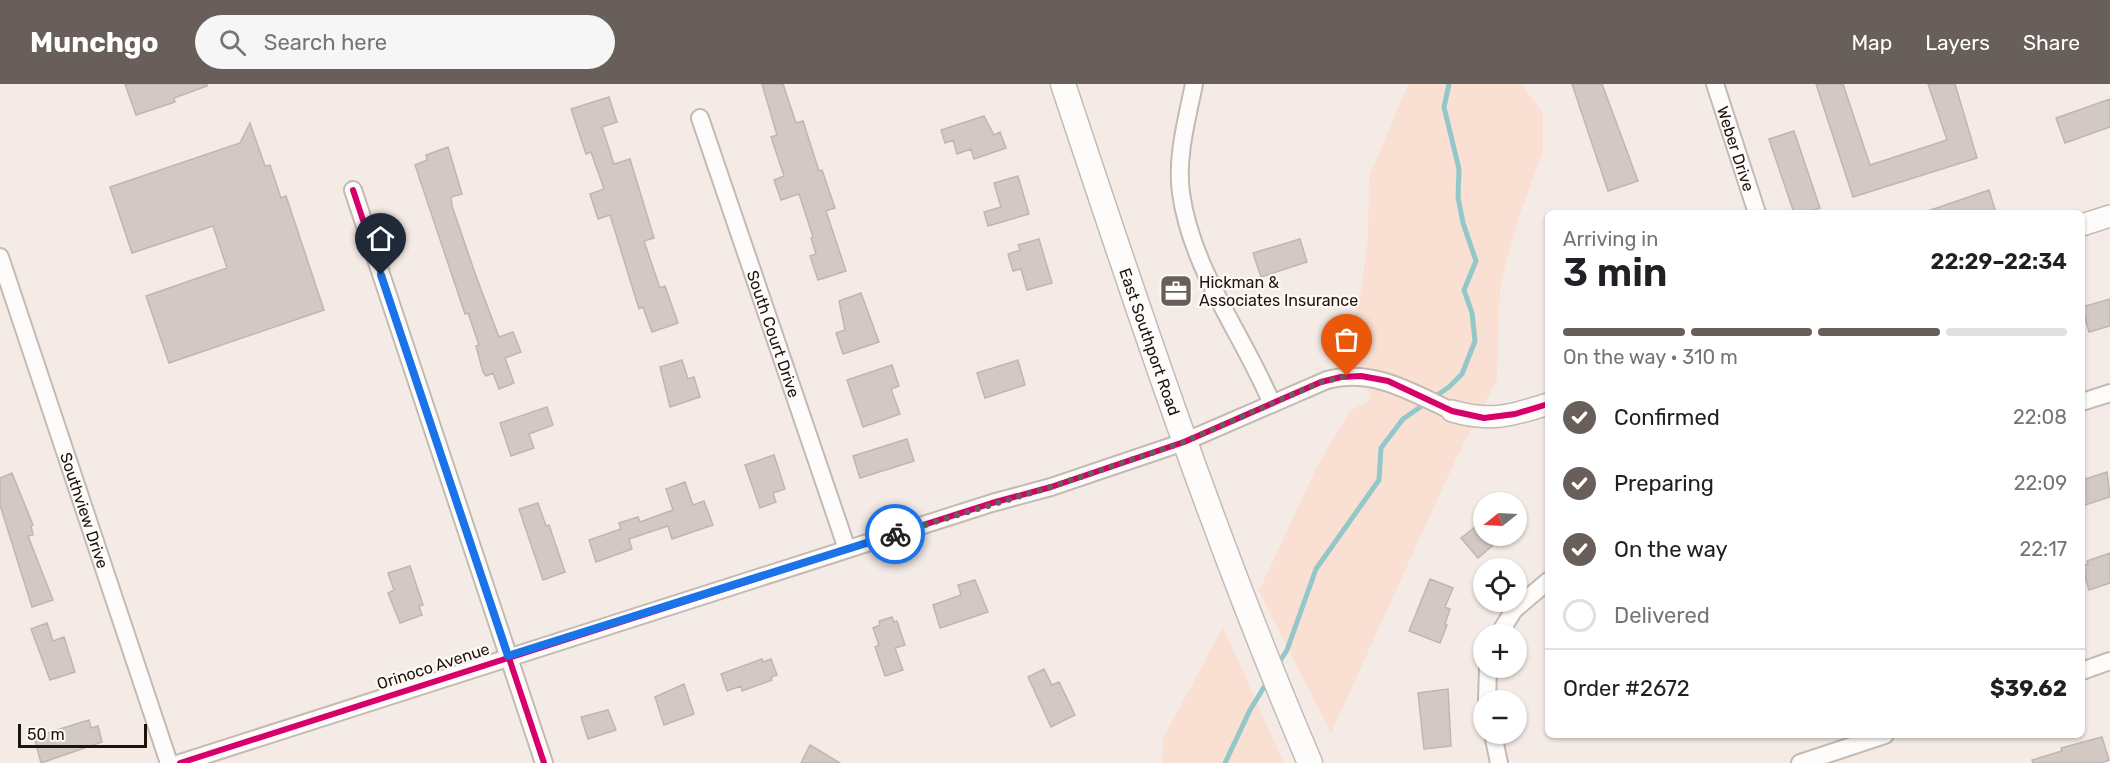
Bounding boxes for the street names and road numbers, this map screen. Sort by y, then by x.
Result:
street label: Weber Drive [1713,104,1758,194]
street label: East Southport Road [1115,266,1184,418]
street label: South Court Drive [743,268,804,400]
street label: Southview Drive [56,450,112,571]
street label: Orinoco Avenue [374,639,492,694]

